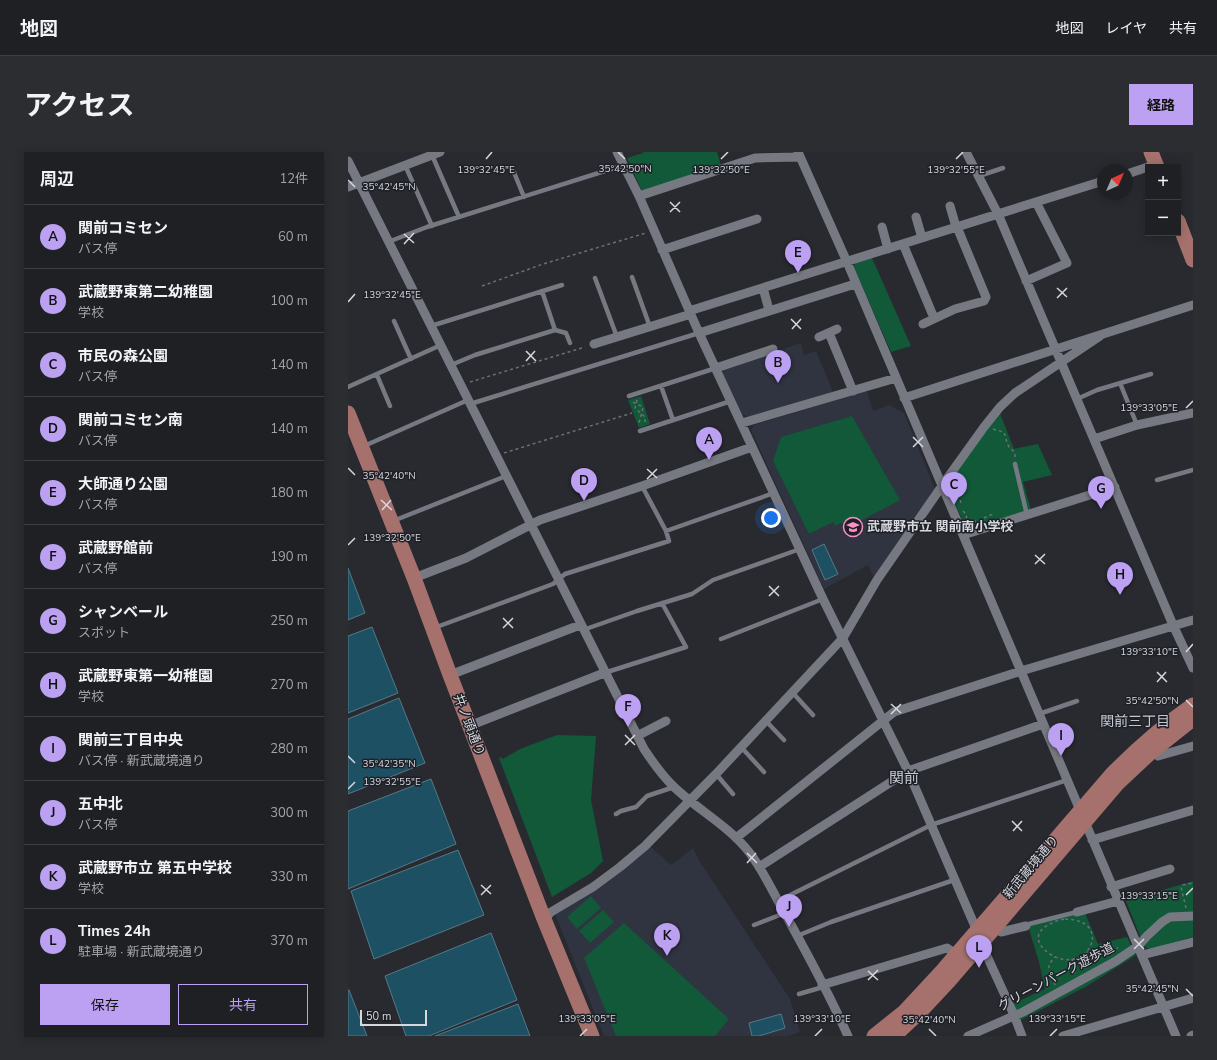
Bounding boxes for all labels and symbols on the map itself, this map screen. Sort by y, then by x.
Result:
text: 35°42'50"N [598,162,652,176]
text: 139°32'45"E [457,163,515,177]
text: 139°32'50"E [692,163,750,177]
text: 139°32'55"E [927,163,985,177]
north arrow [1097,164,1133,200]
text: 35°42'45"N [362,180,416,194]
pin: E [785,240,811,273]
text: 139°32'45"E [363,288,421,302]
pin: B [765,350,791,383]
text: 139°33'05"E [1120,401,1178,415]
pin: A [696,427,722,460]
pin: D [571,468,597,501]
text: 35°42'40"N [362,469,416,483]
pin: C [941,472,967,505]
pin: G [1088,476,1114,509]
your location [761,508,781,528]
school or university icon: 武蔵野市立 関前南小学校 [842,516,864,538]
place label: 武蔵野市立 関前南小学校 [867,518,1014,536]
text: 139°32'50"E [363,531,421,545]
pin: H [1107,562,1133,595]
text: 139°33'10"E [1120,645,1178,659]
street label: 井ノ頭通り [449,691,489,759]
pin: F [615,694,641,727]
text: 35°42'50"N [1125,694,1179,708]
district label: 関前三丁目 [1100,712,1170,731]
pin: I [1048,723,1074,756]
text: 35°42'35"N [362,757,416,771]
district label: 関前 [889,768,919,788]
text: 139°32'55"E [363,775,421,789]
street label: 新武蔵境通り [999,831,1063,903]
text: 139°33'15"E [1120,889,1178,903]
pin: J [776,894,802,927]
pin: K [654,923,680,956]
pin: L [966,935,992,968]
street label: グリーンパーク遊歩道 [995,939,1117,1015]
text: 35°42'45"N [1125,982,1179,996]
scale bar [360,1008,427,1027]
text: 139°33'05"E [558,1012,616,1026]
text: 139°33'10"E [793,1012,851,1026]
text: 139°33'15"E [1028,1012,1086,1026]
text: 35°42'40"N [902,1013,956,1027]

